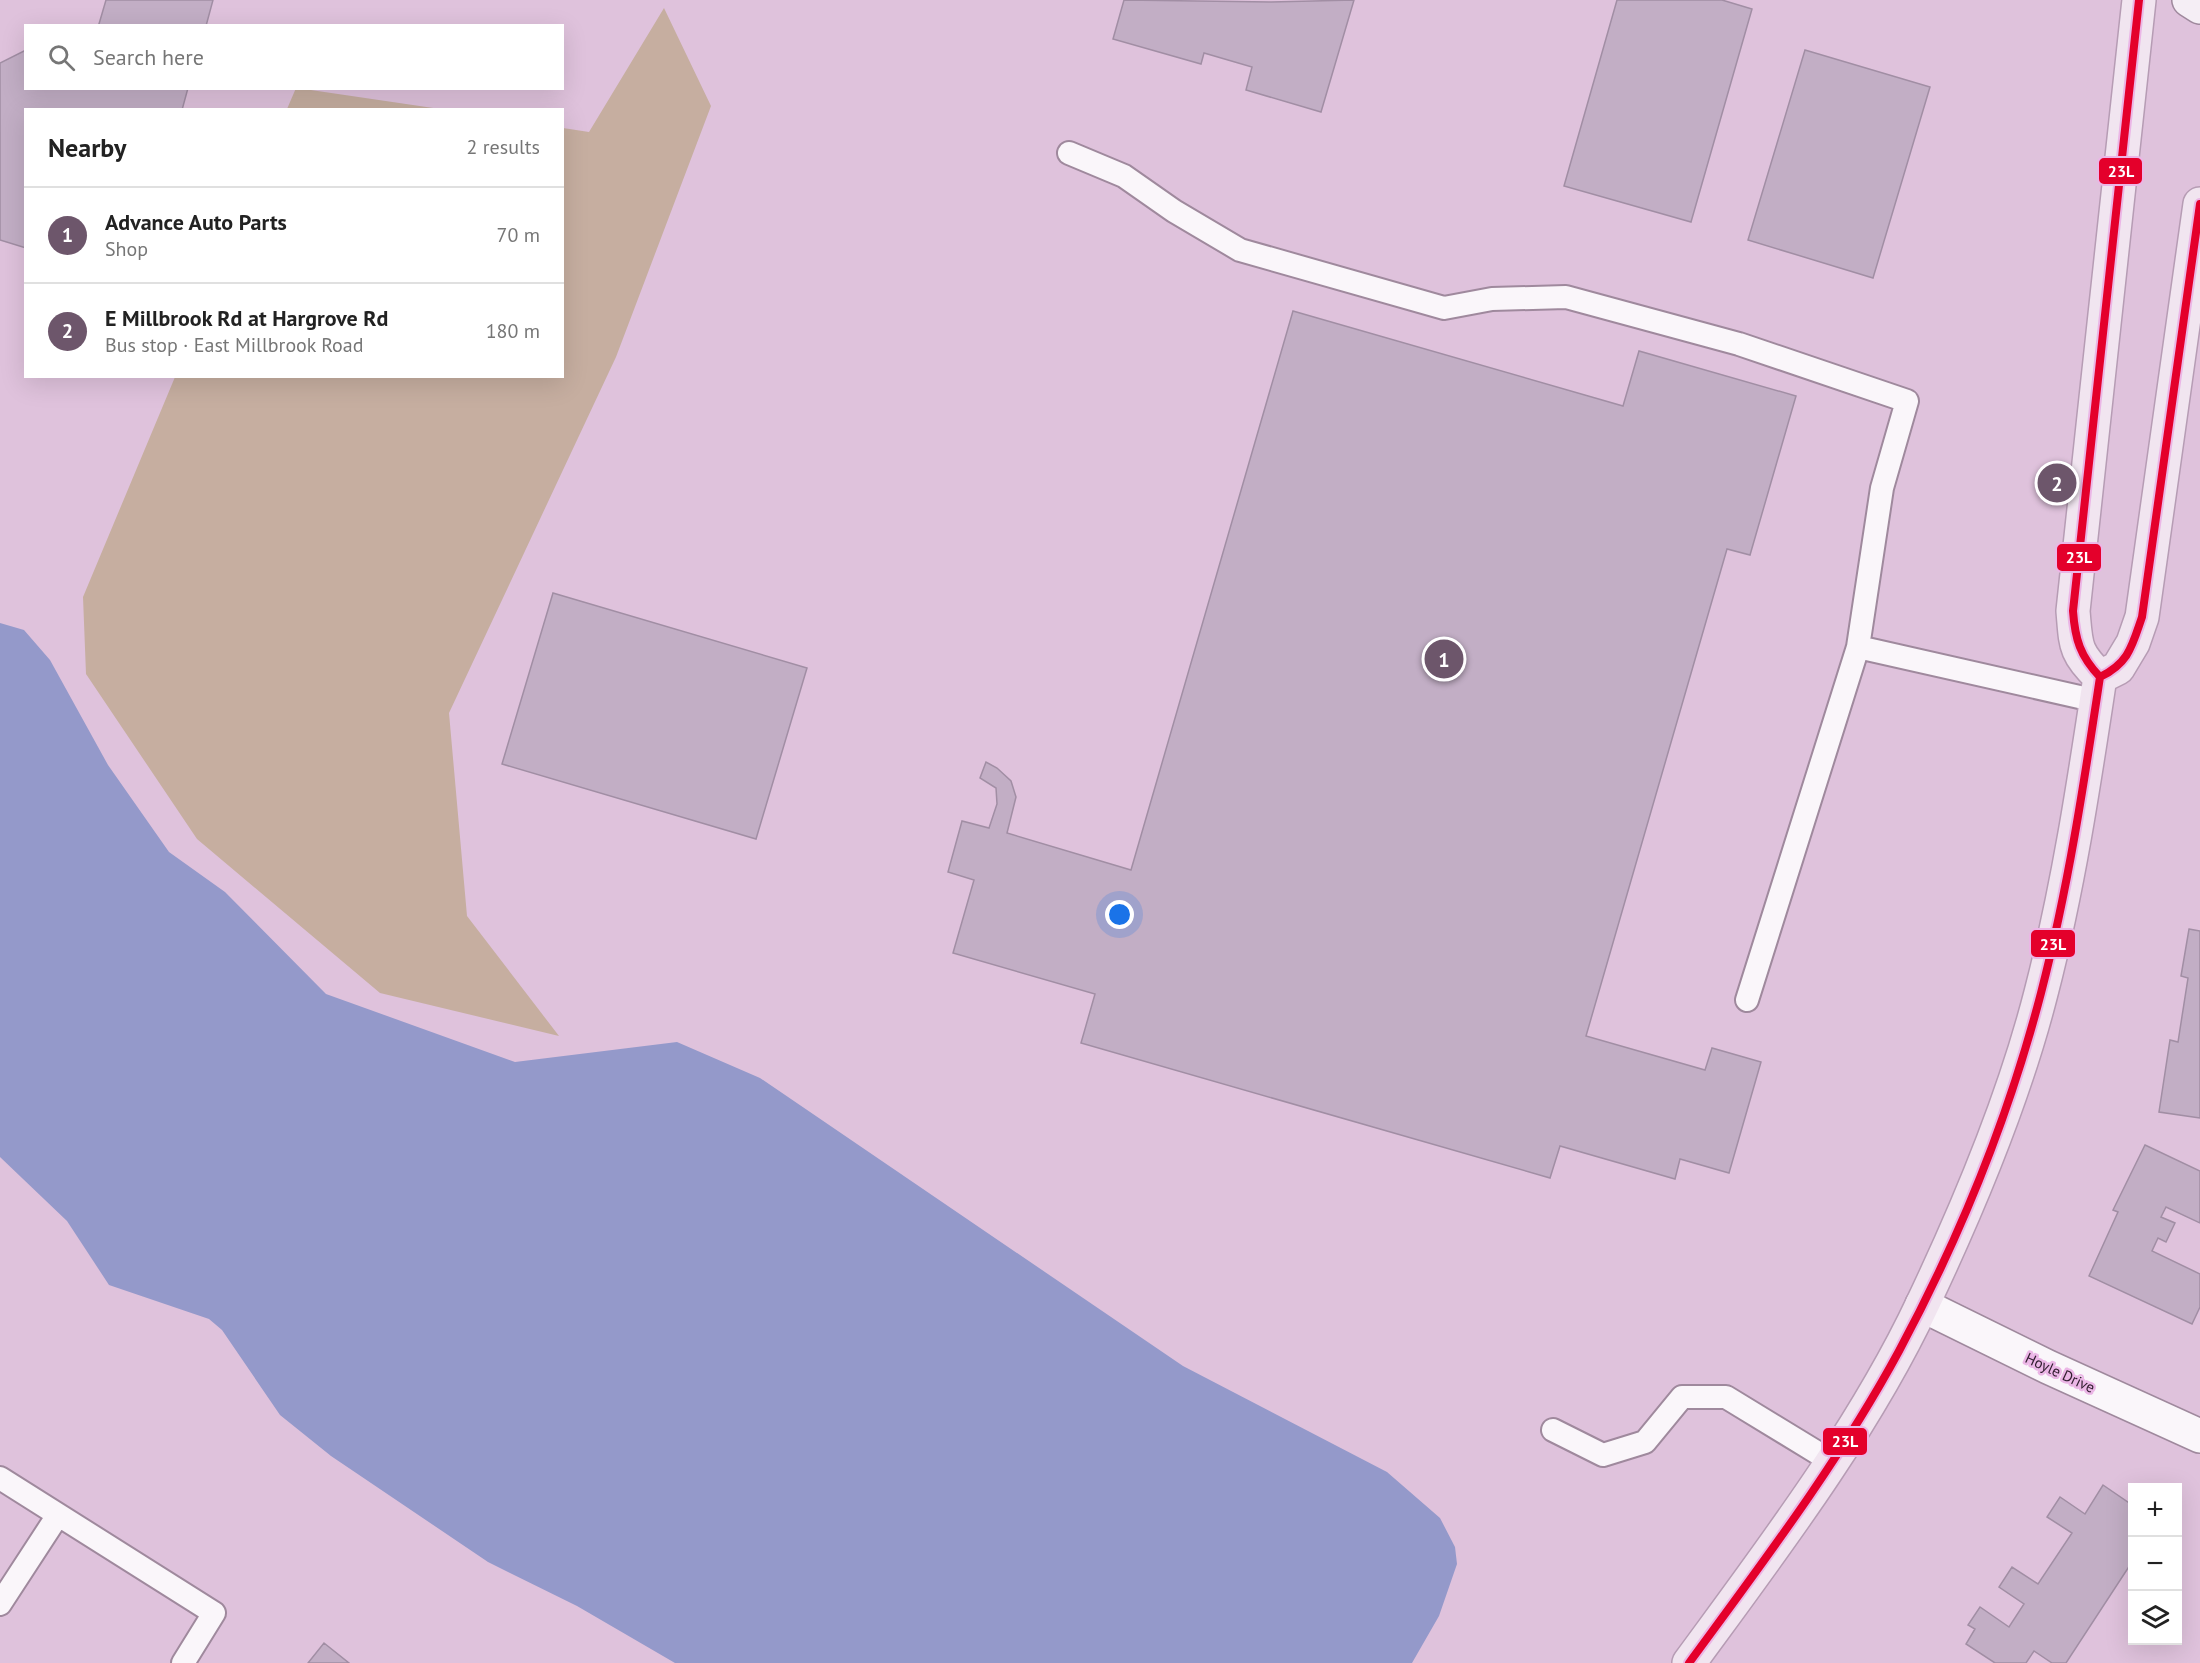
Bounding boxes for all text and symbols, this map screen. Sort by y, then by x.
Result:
search box [24,24,564,90]
icon: search [45,41,78,74]
text: Search here [93,43,204,71]
text: Nearby [48,131,126,164]
text: 2 results [467,134,540,160]
line badge: 23L [2098,157,2143,185]
text: 23L [2108,161,2135,181]
text: Advance Auto Parts [105,208,287,236]
text: 1 [62,222,73,248]
text: 70 m [497,222,540,248]
text: Shop [105,236,148,262]
text: E Millbrook Rd at Hargrove Rd [105,304,388,332]
text: 2 [62,318,73,344]
text: 180 m [486,318,540,344]
text: Bus stop · East Millbrook Road [105,332,364,358]
pin: 2 [2038,460,2076,506]
line badge: 23L [2056,543,2102,572]
text: 23L [2066,547,2093,567]
pin: 1 [1424,636,1464,682]
your location [1105,900,1134,929]
line badge: 23L [2030,929,2076,958]
text: 23L [2040,934,2067,954]
street label: Hoyle Drive [2022,1348,2098,1397]
line badge: 23L [1822,1427,1868,1456]
text: 23L [1832,1431,1859,1451]
map controls [2128,1483,2182,1645]
button: + [2128,1483,2182,1537]
button: − [2128,1537,2182,1591]
button: layers [2128,1591,2182,1645]

